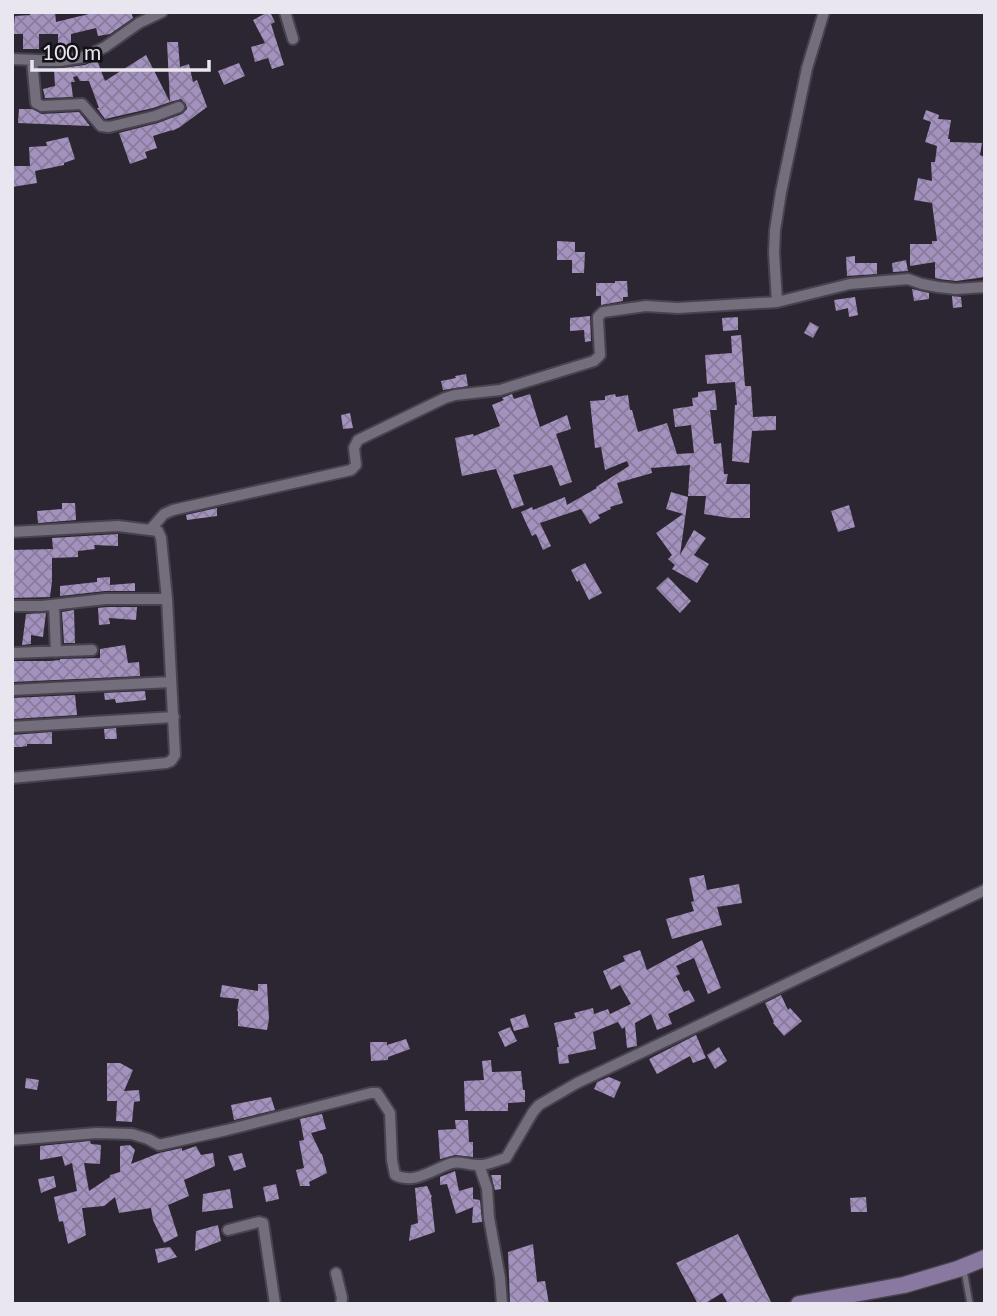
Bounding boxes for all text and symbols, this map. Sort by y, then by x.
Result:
scale bar [32,28,208,72]
text: 100 m [42,39,101,64]

